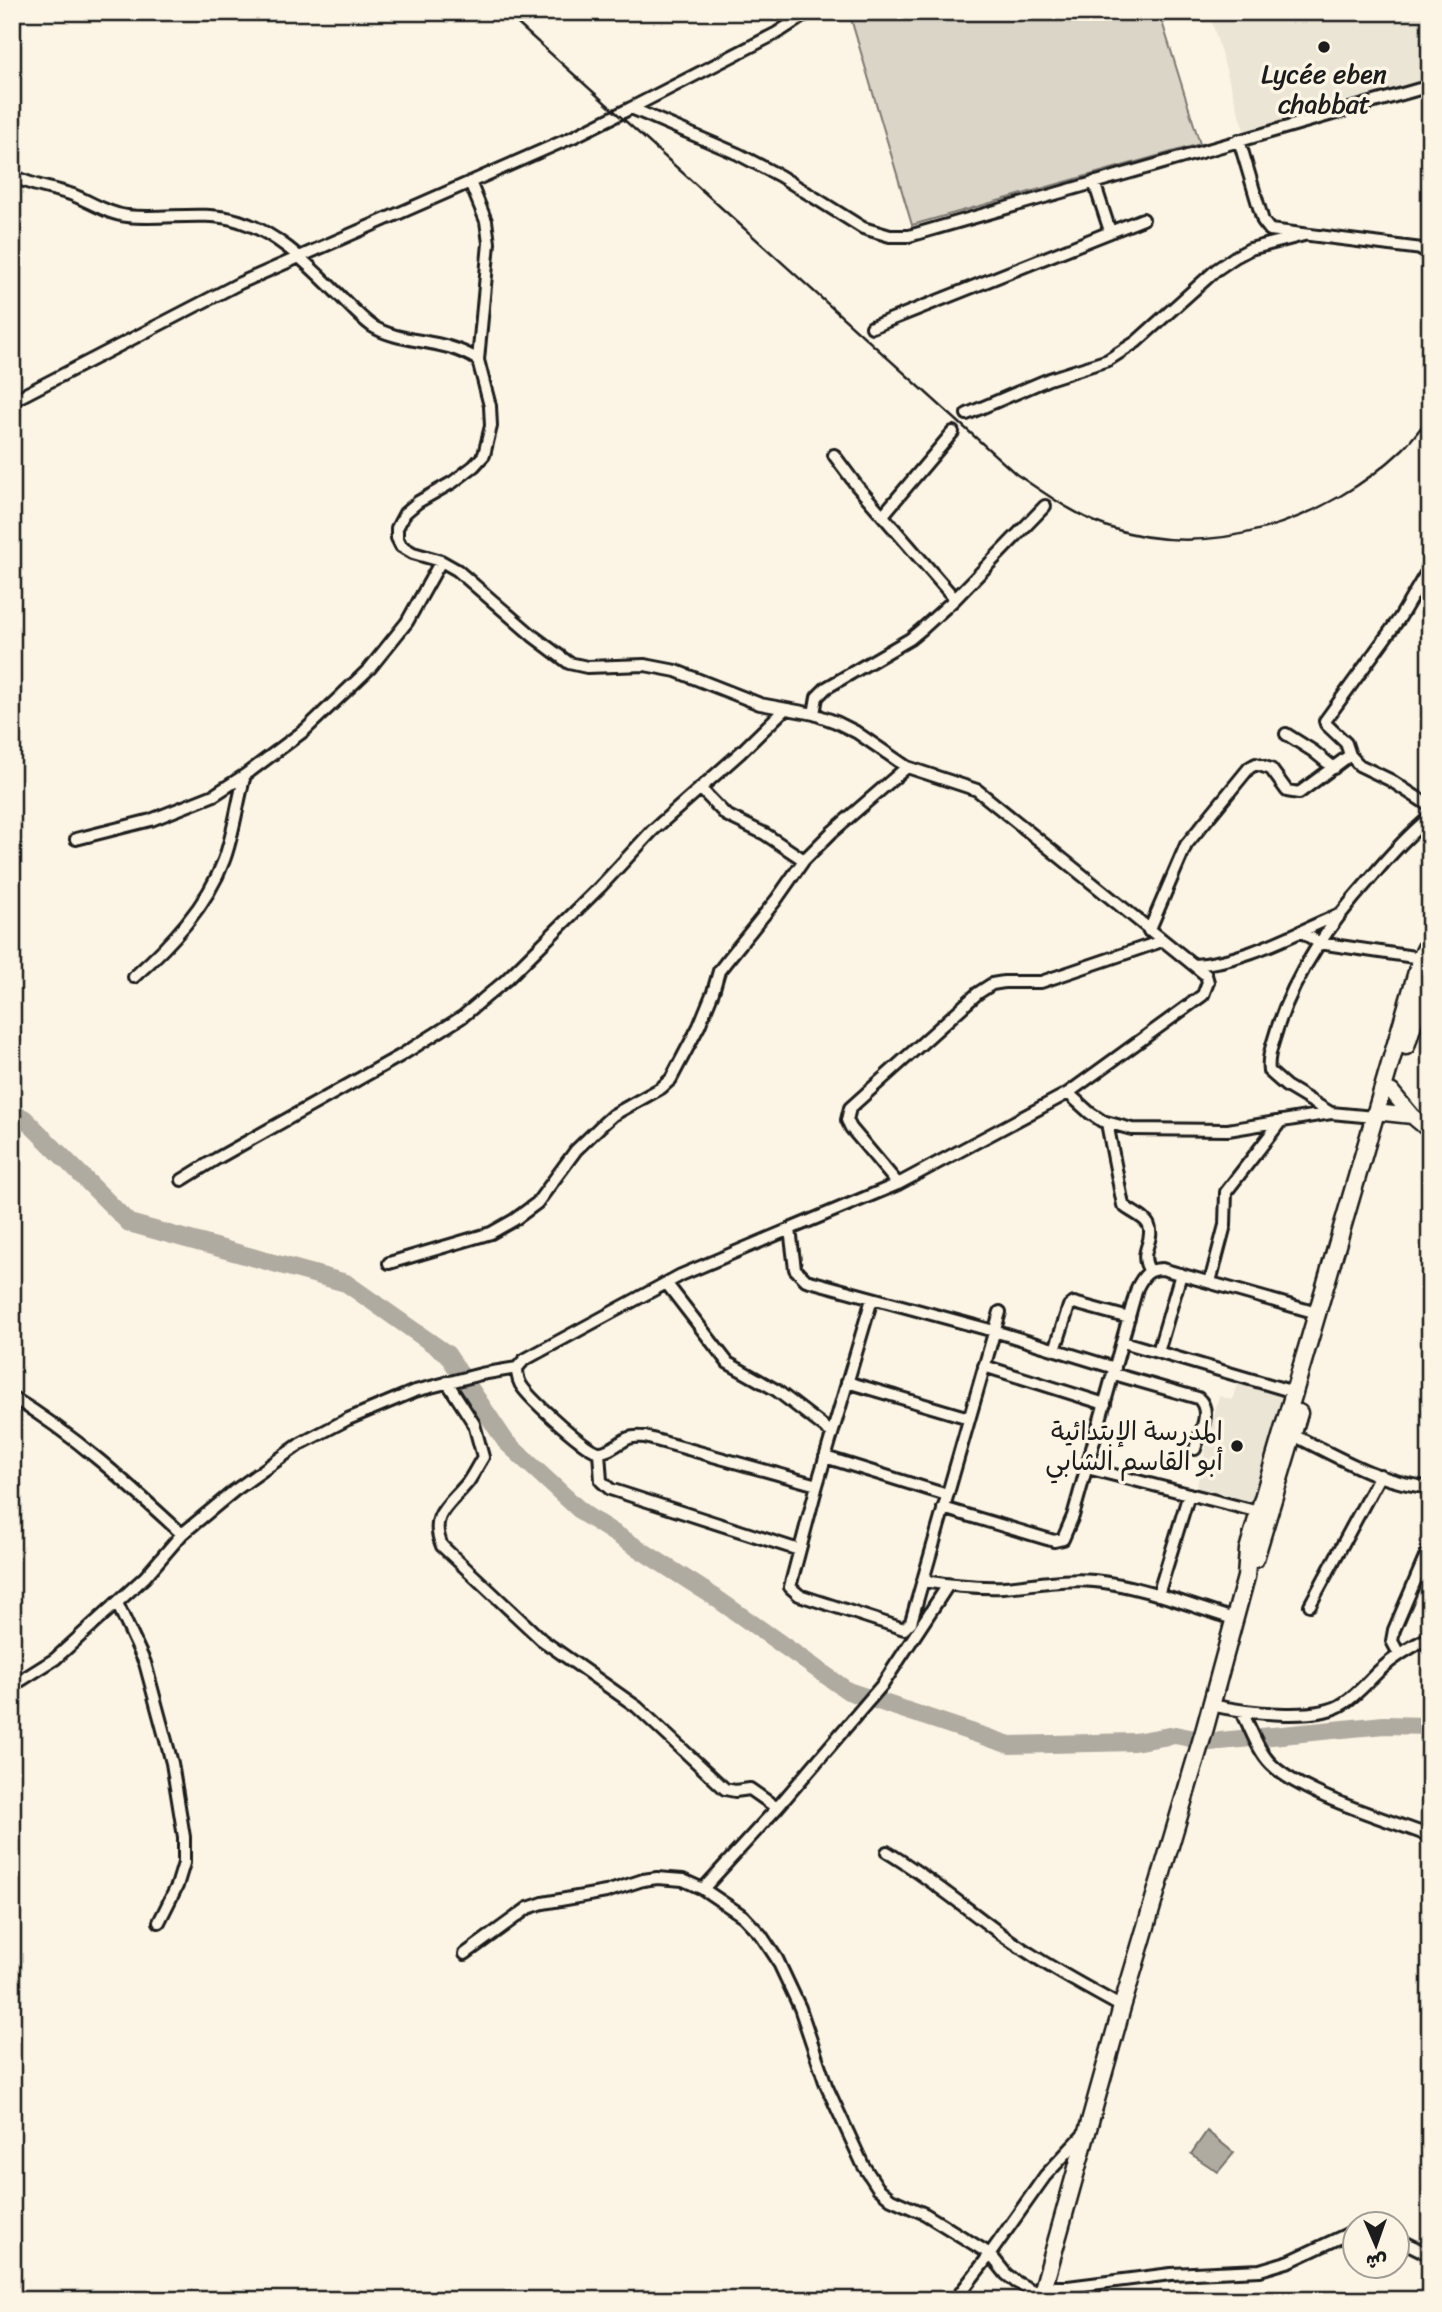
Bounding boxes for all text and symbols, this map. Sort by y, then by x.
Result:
marker: Lycée eben chabbat [1316,39,1332,55]
place label: Lycée eben chabbat [1261,51,1387,127]
place label: المدرسة الإبتدائية أبو القاسم الشابي [1045,1408,1224,1484]
marker: المدرسة الإبتدائية أبو القاسم الشابي [1229,1438,1245,1454]
north arrow [1340,2210,1410,2280]
text: ش [1365,2245,1388,2278]

